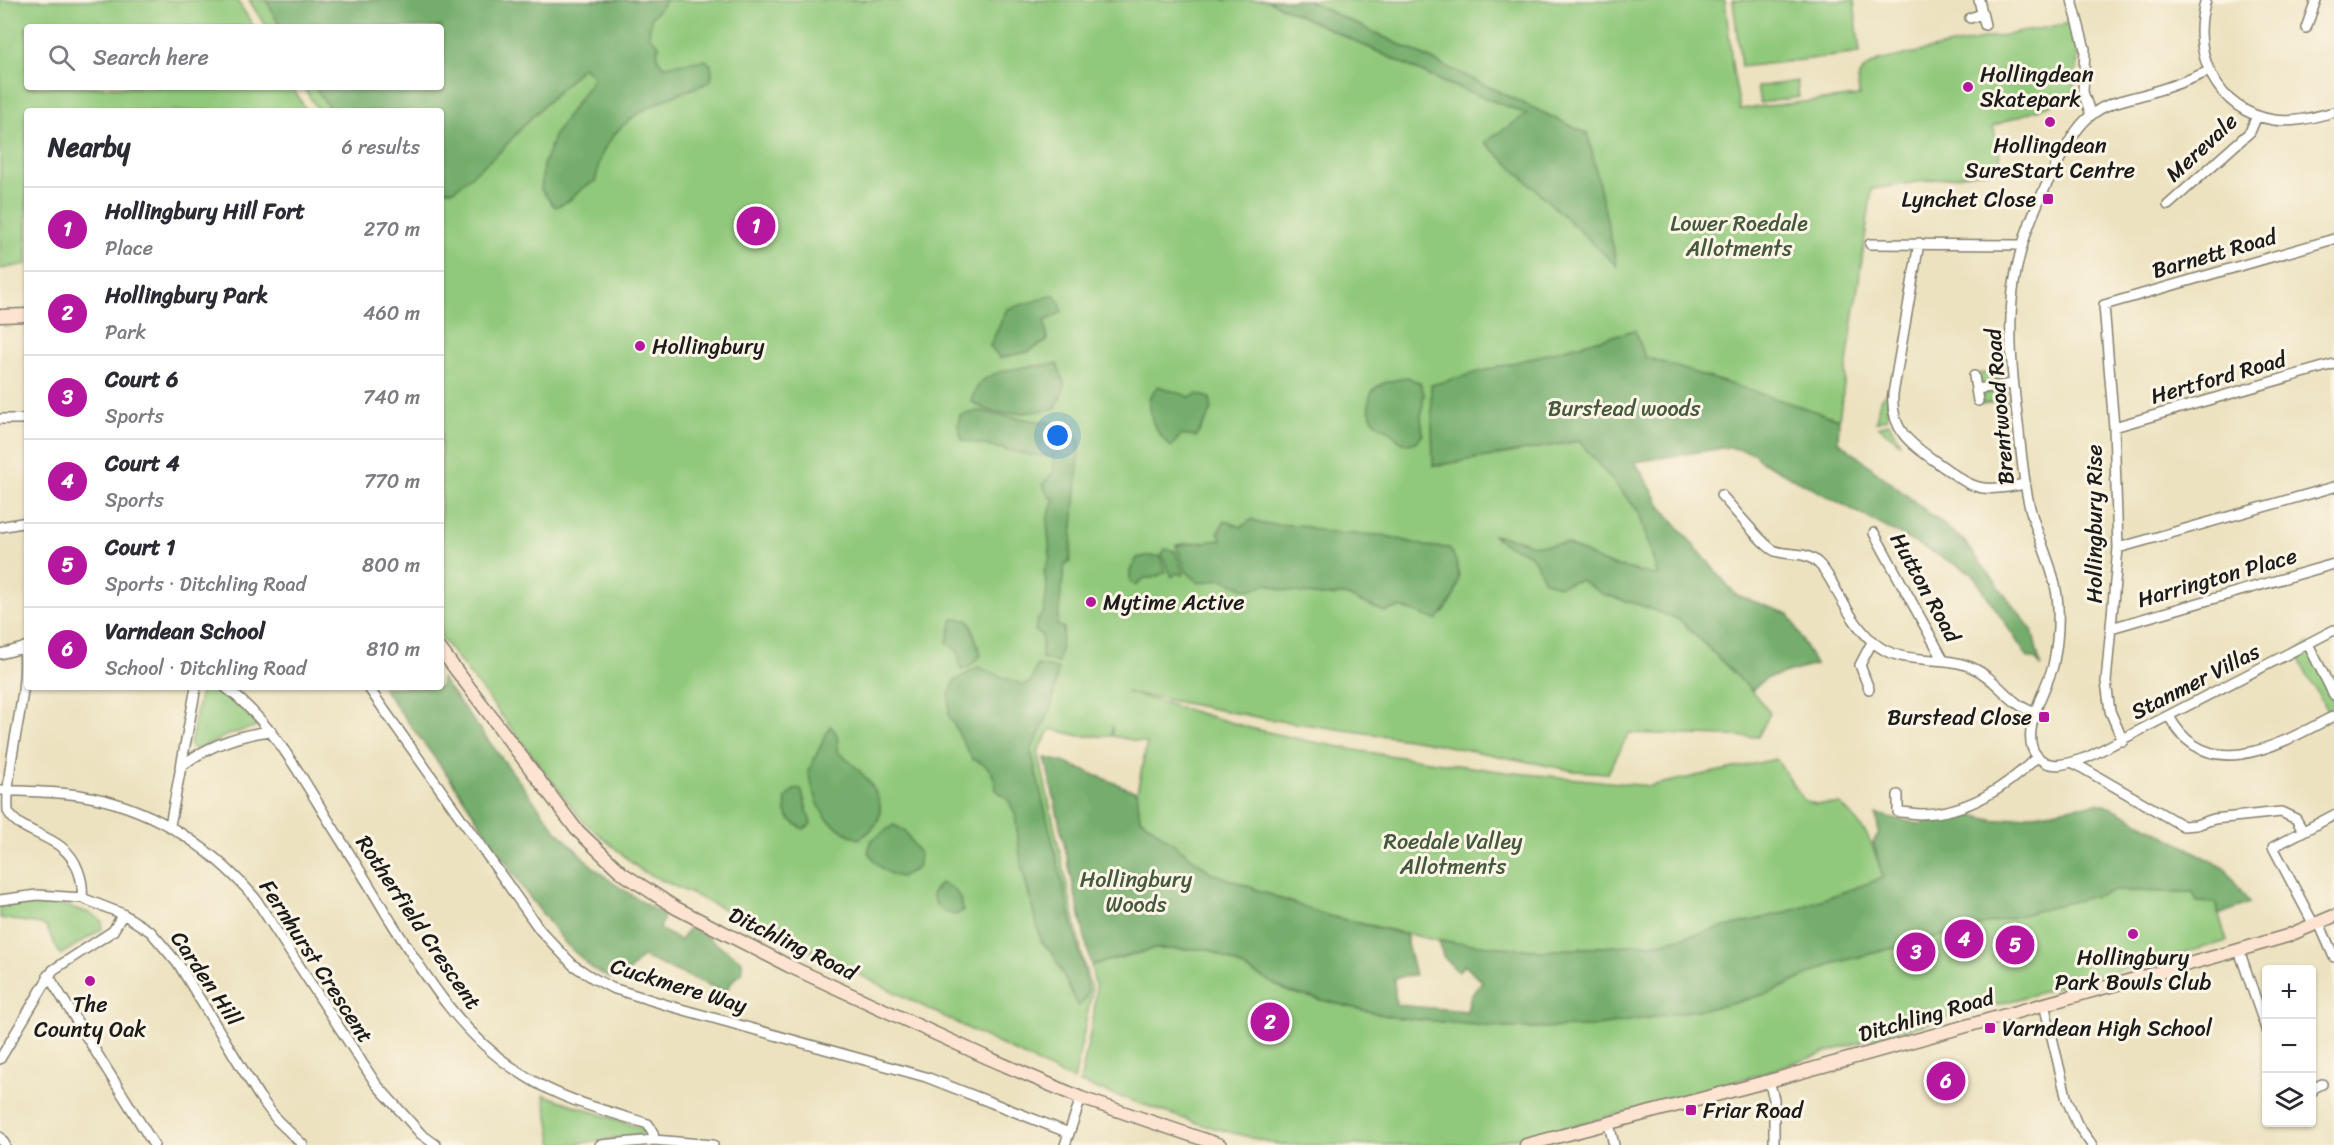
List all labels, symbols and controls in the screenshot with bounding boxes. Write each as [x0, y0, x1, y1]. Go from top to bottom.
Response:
search box [24, 24, 444, 90]
text: Search here [93, 38, 209, 77]
icon: search [45, 41, 78, 74]
place label: Hollingdean Skatepark [1980, 55, 2094, 119]
marker: Hollingdean Skatepark [1961, 80, 1975, 94]
street label: Merevale [2156, 103, 2247, 192]
marker: Hollingdean SureStart Centre [2043, 115, 2057, 129]
text: Nearby [48, 124, 130, 170]
place label: Hollingdean SureStart Centre [1965, 126, 2135, 190]
text: 6 results [341, 130, 420, 165]
place label: Lynchet Close [1902, 180, 2036, 219]
text: Hollingbury Hill Fort [105, 192, 305, 231]
marker: Lynchet Close [2041, 192, 2055, 206]
pin: 1 [736, 204, 776, 248]
park label: Lower Roedale Allotments [1670, 204, 1808, 268]
text: 1 [63, 212, 72, 247]
text: 270 m [364, 212, 420, 247]
street label: Barnett Road [2147, 217, 2282, 290]
text: Place [105, 231, 153, 266]
text: Hollingbury Park [105, 276, 268, 315]
text: 2 [62, 296, 73, 331]
text: 460 m [363, 296, 420, 331]
text: Park [105, 315, 146, 350]
street label: Brentwood Road [1973, 326, 2026, 487]
place label: Hollingbury [652, 327, 765, 366]
marker: Hollingbury [633, 339, 647, 353]
street label: Hertford Road [2146, 339, 2292, 415]
text: Court 6 [105, 360, 179, 399]
text: 3 [62, 380, 73, 415]
text: 740 m [363, 380, 420, 415]
park label: Burstead woods [1548, 389, 1701, 428]
text: Sports [105, 399, 164, 434]
your location [1043, 421, 1072, 450]
text: Court 4 [105, 444, 180, 483]
street label: Hollingbury Rise [2075, 445, 2114, 603]
text: 4 [61, 464, 74, 499]
text: 770 m [364, 464, 420, 499]
text: Sports [105, 483, 164, 518]
street label: Hutton Road [1879, 525, 1973, 651]
text: Court 1 [105, 528, 176, 567]
street label: Harrington Place [2132, 536, 2302, 619]
text: 5 [61, 548, 74, 583]
text: 800 m [362, 548, 420, 583]
text: Sports · Ditchling Road [105, 567, 306, 602]
place label: Mytime Active [1103, 583, 1245, 622]
marker: Mytime Active [1084, 595, 1098, 609]
text: Varndean School [105, 612, 265, 651]
text: 6 [62, 632, 73, 667]
text: 810 m [366, 632, 420, 667]
street label: Stanmer Villas [2124, 632, 2268, 731]
text: School · Ditchling Road [105, 651, 306, 686]
place label: Burstead Close [1887, 698, 2032, 737]
marker: Burstead Close [2037, 710, 2051, 724]
park label: Roedale Valley Allotments [1384, 822, 1523, 886]
street label: Rotherfield Crescent [345, 827, 492, 1018]
park label: Hollingbury Woods [1080, 860, 1193, 924]
street label: Fernhurst Crescent [249, 871, 385, 1052]
street label: Ditchling Road [722, 895, 865, 992]
pin: 4 [1944, 916, 1984, 962]
street label: Carden Hill [160, 922, 254, 1035]
pin: 5 [1996, 922, 2034, 968]
marker: Hollingbury Park Bowls Club [2126, 927, 2140, 941]
pin: 3 [1896, 930, 1936, 974]
place label: Hollingbury Park Bowls Club [2055, 938, 2211, 1002]
street label: Cuckmere Way [606, 946, 753, 1025]
map controls [2262, 965, 2316, 1127]
button: + [2262, 965, 2316, 1019]
marker: The County Oak [83, 974, 97, 988]
street label: Ditchling Road [1854, 977, 2000, 1053]
place label: The County Oak [34, 985, 146, 1049]
pin: 2 [1250, 1000, 1290, 1044]
place label: Varndean High School [2002, 1009, 2213, 1048]
button: − [2262, 1019, 2316, 1073]
marker: Varndean High School [1983, 1021, 1997, 1035]
pin: 6 [1926, 1058, 1966, 1104]
button: layers [2262, 1073, 2316, 1127]
place label: Friar Road [1703, 1091, 1804, 1130]
marker: Friar Road [1684, 1103, 1698, 1117]

